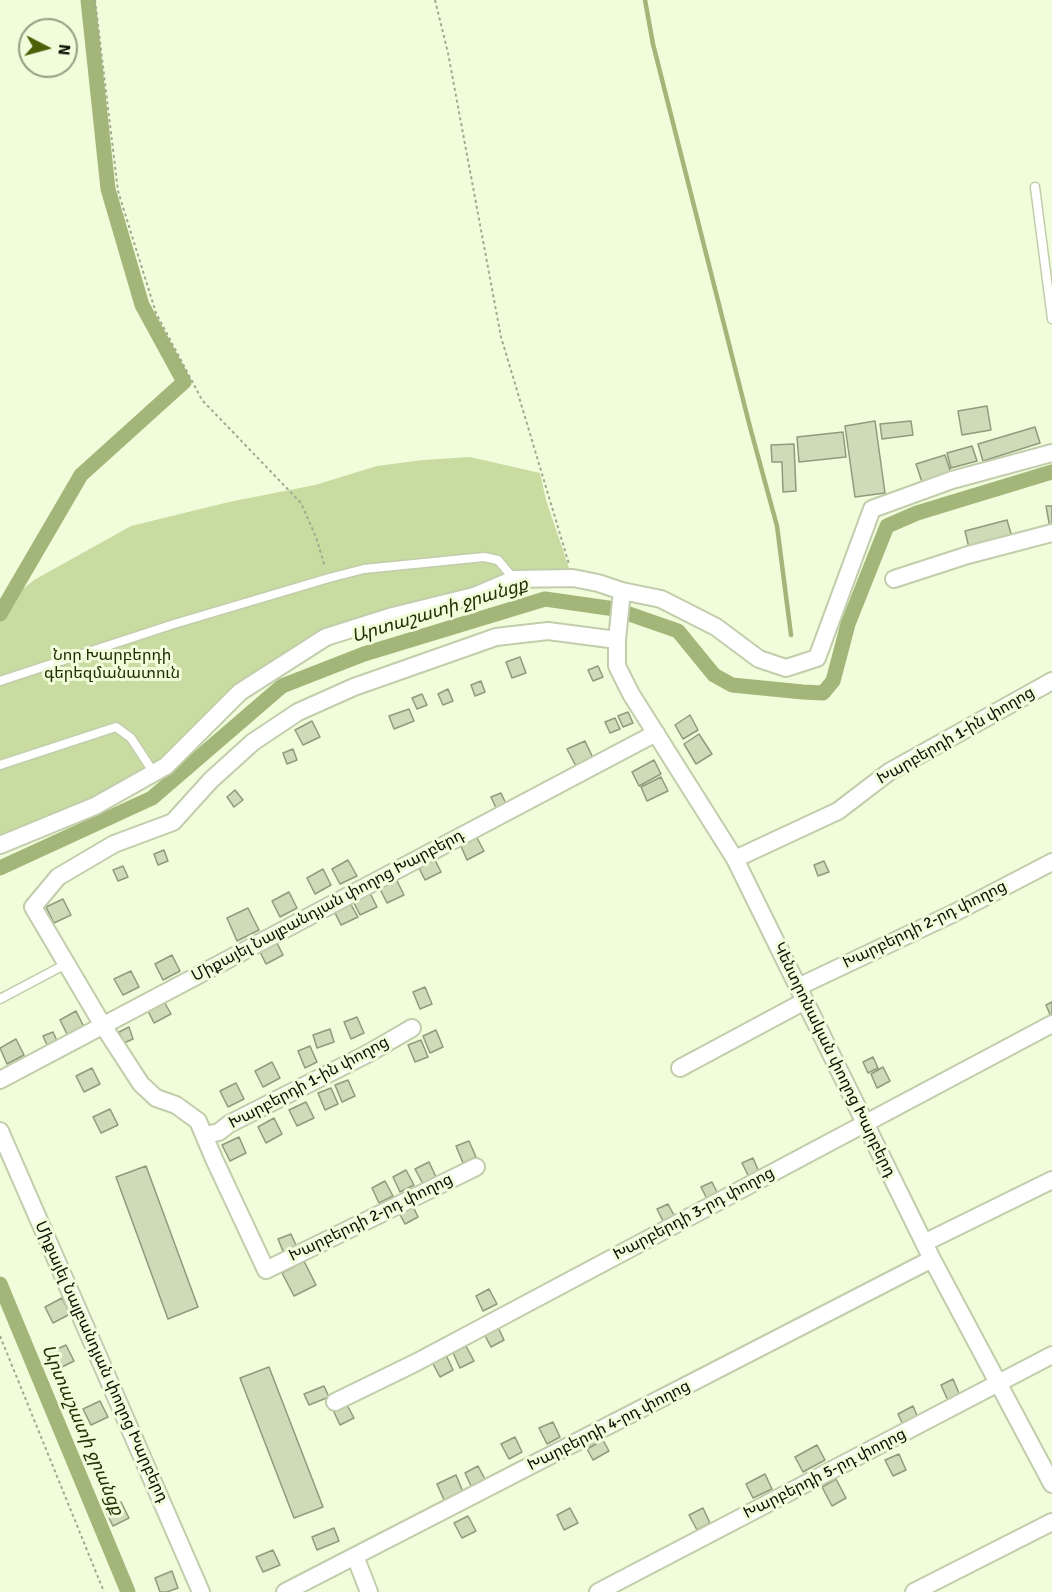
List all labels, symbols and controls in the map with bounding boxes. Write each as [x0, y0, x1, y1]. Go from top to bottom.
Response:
north arrow [18, 18, 78, 78]
text: N [53, 43, 74, 56]
water label: Արտաշատի ջրանցք [349, 574, 531, 648]
park label: Նոր Խարբերդի գերեզմանատուն [44, 646, 180, 684]
street label: Խարբերդի 1-ին փողոց [874, 683, 1038, 789]
street label: Միքայել Նալբանդյան փողոց Խարբերդ [189, 826, 467, 986]
street label: Խարբերդի 2-րդ փողոց [840, 877, 1010, 973]
street label: Կենտրոնական փողոց Խարբերդ [769, 940, 899, 1180]
street label: Խարբերդի 1-ին փողոց [226, 1033, 392, 1133]
street label: Խարբերդի 3-րդ փողոց [610, 1163, 778, 1265]
street label: Խարբերդի 2-րդ փողոց [286, 1170, 456, 1266]
street label: Միքայել Նալբանդյան փողոց Խարբերդ [30, 1219, 172, 1505]
water label: Արտաշատի ջրանցք [36, 1341, 128, 1519]
street label: Խարբերդի 4-րդ փողոց [525, 1377, 693, 1475]
street label: Խարբերդի 5-րդ փողոց [741, 1425, 909, 1523]

